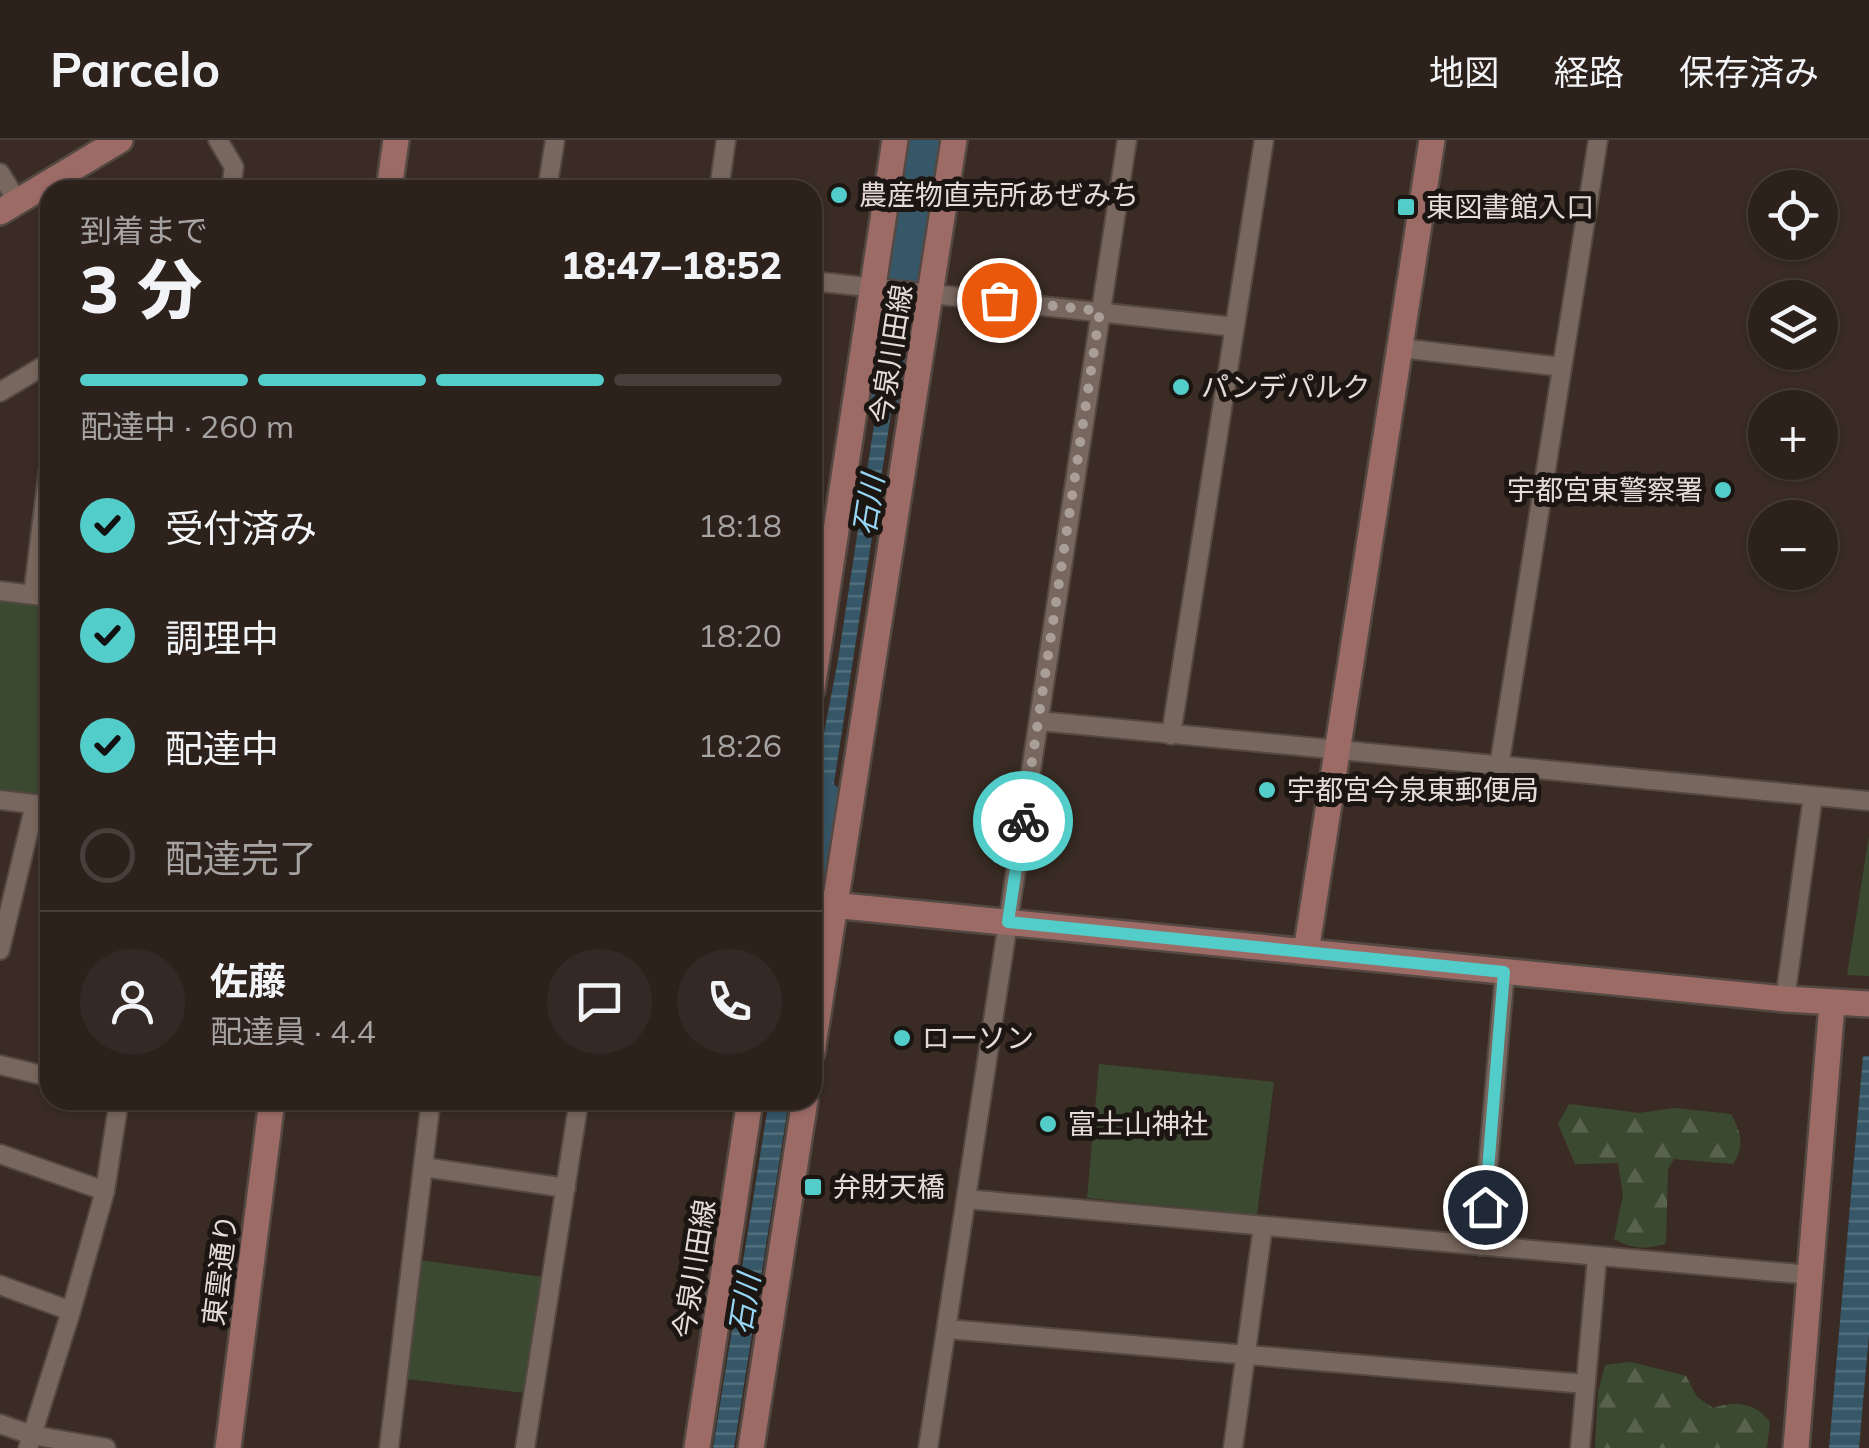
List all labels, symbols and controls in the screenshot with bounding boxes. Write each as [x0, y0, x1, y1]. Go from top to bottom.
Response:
text: Parcelo [50, 39, 220, 99]
text: 地図 [1429, 50, 1499, 94]
text: 経路 [1554, 50, 1624, 94]
text: 保存済み [1679, 50, 1819, 94]
map controls [1748, 170, 1838, 590]
button: locate [1748, 170, 1838, 260]
place label: 農産物直売所あぜみち [859, 177, 1139, 212]
marker: 農産物直売所あぜみち [828, 184, 850, 206]
place label: 東図書館入口 [1426, 189, 1594, 224]
marker: 東図書館入口 [1395, 196, 1417, 218]
text: 到着まで [80, 210, 208, 250]
text: 18:47–18:52 [561, 241, 782, 289]
text: 3 分 [80, 248, 202, 329]
pin [957, 258, 1042, 343]
icon: bag [972, 273, 1027, 328]
button: layers [1748, 280, 1838, 370]
street label: 今泉川田線 [862, 282, 919, 426]
place label: パンデパルク [1201, 369, 1370, 404]
marker: パンデパルク [1170, 376, 1192, 398]
button: + [1748, 390, 1838, 480]
text: 配達中 · 260 m [80, 406, 294, 446]
water label: 石川 [845, 469, 892, 537]
place label: 宇都宮東警察署 [1507, 472, 1703, 507]
marker: 宇都宮東警察署 [1712, 479, 1734, 501]
icon: check [80, 498, 135, 553]
button: − [1748, 500, 1838, 590]
text: 受付済み [165, 504, 317, 552]
text: 18:18 [698, 505, 782, 545]
icon: check [80, 608, 135, 663]
text: 調理中 [165, 614, 279, 662]
text: 18:20 [698, 615, 782, 655]
icon: check [80, 718, 135, 773]
text: 配達中 [165, 724, 279, 772]
text: 18:26 [698, 725, 782, 765]
courier [973, 771, 1073, 871]
place label: 宇都宮今泉東郵便局 [1287, 772, 1539, 807]
marker: 宇都宮今泉東郵便局 [1256, 779, 1278, 801]
icon: bike [996, 794, 1051, 849]
text: 配達完了 [165, 834, 317, 882]
button: person [80, 949, 185, 1054]
button: chat [547, 949, 652, 1054]
button: phone [677, 949, 782, 1054]
text: 佐藤 [210, 957, 286, 1005]
text: 配達員 · 4.4 [210, 1011, 376, 1051]
place label: ローソン [922, 1020, 1034, 1055]
marker: ローソン [891, 1027, 913, 1049]
place label: 富士山神社 [1068, 1106, 1208, 1141]
marker: 富士山神社 [1037, 1113, 1059, 1135]
pin [1443, 1165, 1528, 1250]
place label: 弁財天橋 [833, 1169, 945, 1204]
marker: 弁財天橋 [802, 1176, 824, 1198]
icon: home [1458, 1180, 1513, 1235]
street label: 今泉川田線 [665, 1197, 722, 1341]
street label: 東雲通り [195, 1212, 244, 1328]
water label: 石川 [721, 1268, 768, 1336]

